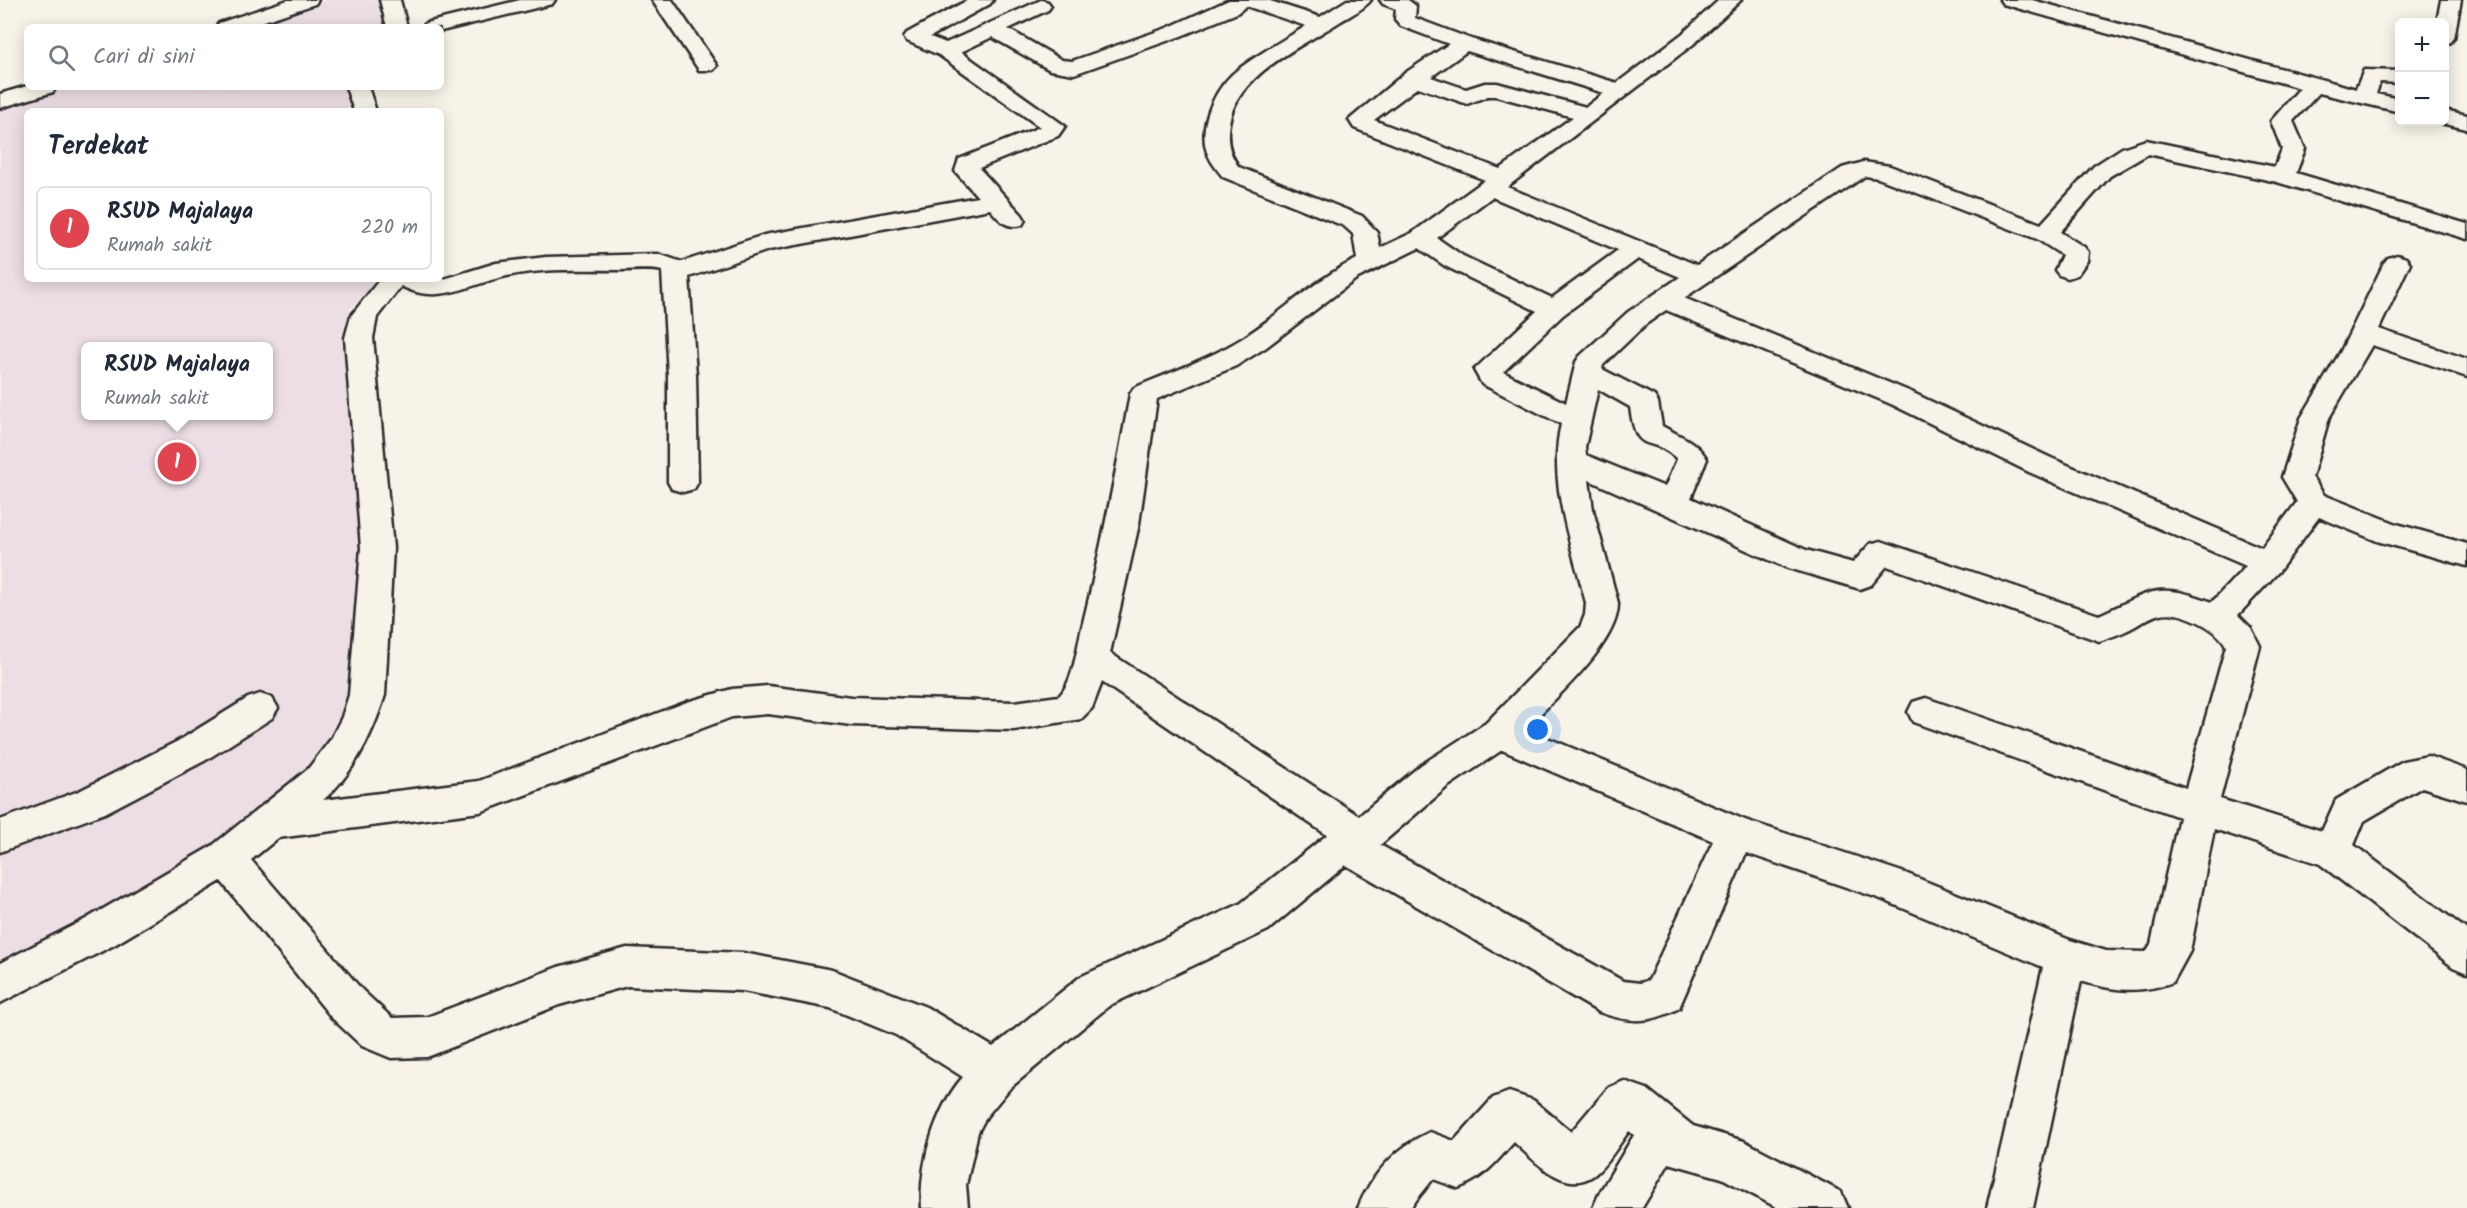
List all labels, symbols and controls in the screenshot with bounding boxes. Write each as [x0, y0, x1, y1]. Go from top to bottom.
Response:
map controls [2395, 18, 2449, 126]
button: + [2395, 18, 2449, 72]
search box [24, 24, 444, 90]
text: Cari di sini [93, 40, 194, 75]
icon: search [45, 41, 78, 74]
button: − [2395, 72, 2449, 126]
text: Terdekat [48, 126, 149, 168]
text: RSUD Majalaya [107, 195, 253, 230]
text: 1 [66, 212, 73, 244]
text: 220 m [361, 212, 418, 244]
text: Rumah sakit [107, 230, 212, 262]
popup [81, 342, 273, 420]
text: RSUD Majalaya [104, 348, 250, 383]
text: Rumah sakit [104, 383, 209, 415]
pin: 1 [158, 440, 196, 484]
your location [1523, 715, 1552, 744]

